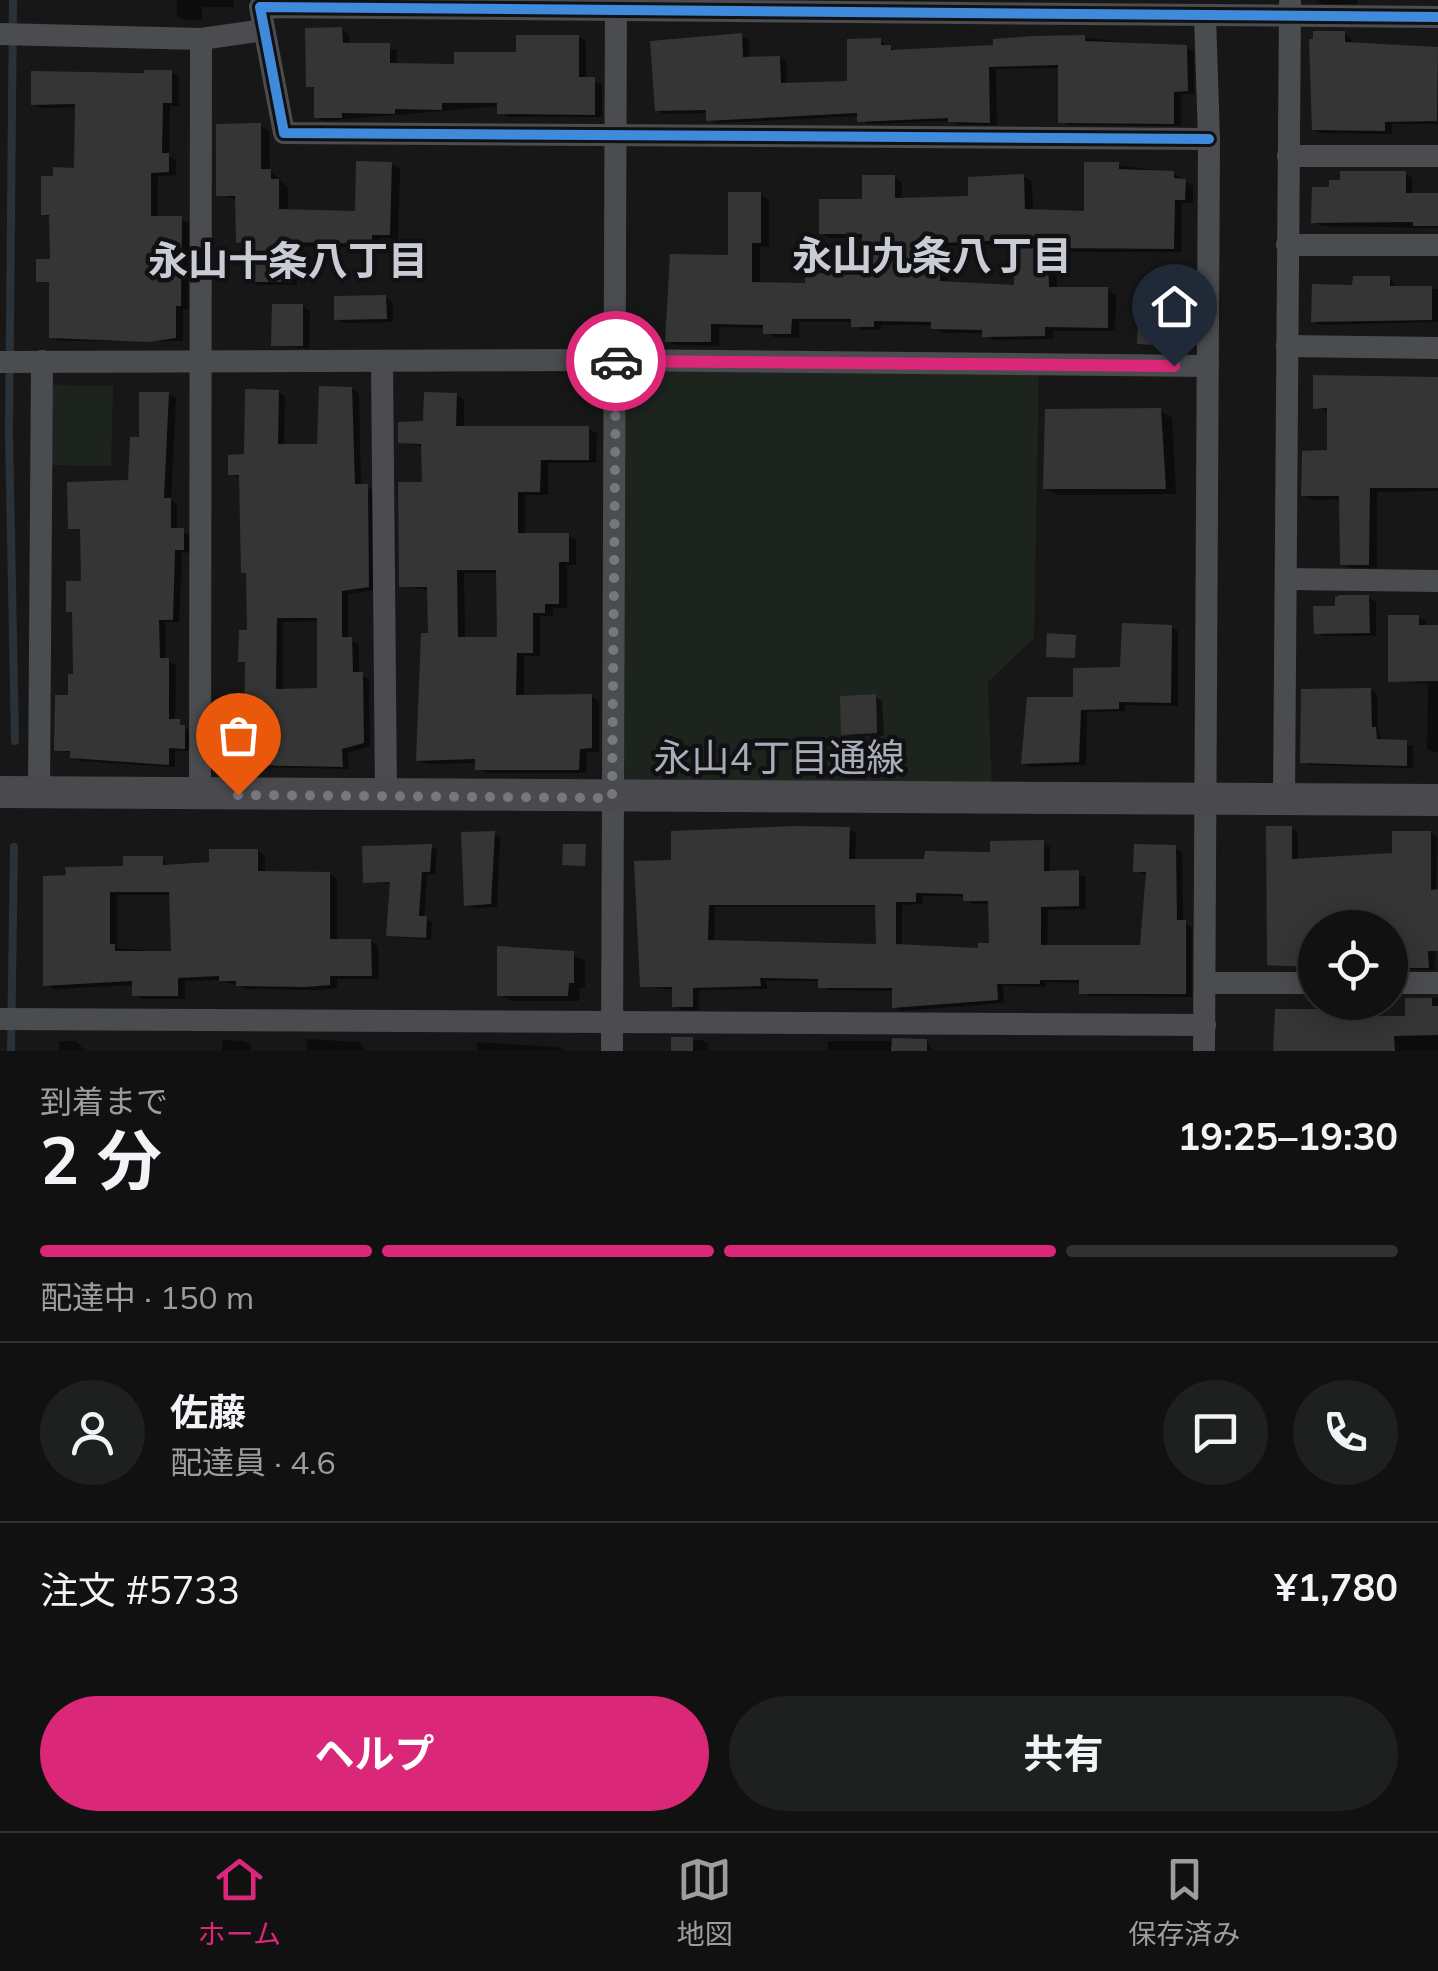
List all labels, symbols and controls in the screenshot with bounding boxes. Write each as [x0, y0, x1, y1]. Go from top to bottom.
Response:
district label: 永山九条八丁目 [792, 230, 1072, 280]
district label: 永山十条八丁目 [148, 235, 428, 285]
pin [1132, 264, 1217, 367]
icon: home [1147, 279, 1202, 334]
courier [566, 311, 666, 411]
icon: car [589, 334, 644, 389]
pin [196, 693, 281, 796]
icon: bag [211, 708, 266, 763]
street label: 永山4丁目通線 [654, 733, 904, 781]
map controls [1298, 910, 1408, 1020]
button: locate [1298, 910, 1408, 1020]
text: 到着まで [40, 1081, 168, 1121]
text: 19:25–19:30 [1178, 1112, 1398, 1160]
text: 2 分 [40, 1119, 162, 1200]
text: 配達中 · 150 m [40, 1277, 254, 1317]
button: person [40, 1380, 145, 1485]
button: chat [1163, 1380, 1268, 1485]
button: phone [1293, 1380, 1398, 1485]
text: 佐藤 [170, 1388, 246, 1436]
text: 配達員 · 4.6 [170, 1442, 336, 1482]
text: ¥1,780 [1275, 1563, 1398, 1611]
text: 注文 #5733 [40, 1566, 240, 1614]
button: ヘルプ [40, 1696, 709, 1811]
button: 共有 [729, 1696, 1398, 1811]
tab: ホーム [198, 1852, 281, 1952]
tab: 地図 [677, 1852, 733, 1952]
tab: 保存済み [1128, 1852, 1240, 1952]

